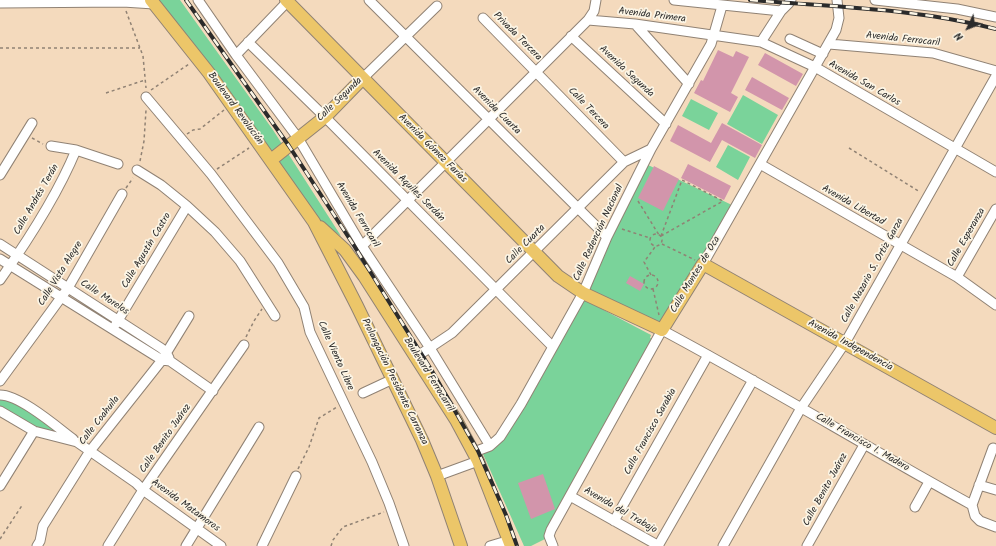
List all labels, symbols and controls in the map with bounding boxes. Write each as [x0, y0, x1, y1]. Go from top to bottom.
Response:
street label: Avenida Primera [618, 6, 686, 26]
north arrow [948, 8, 988, 48]
street label: Privada Tercera [490, 10, 544, 64]
text: N [950, 28, 968, 45]
street label: Avenida Ferrocaril [865, 30, 941, 50]
street label: Avenida Segunda [596, 44, 656, 100]
street label: Avenida San Carlos [826, 59, 902, 109]
street label: Boulevard Revolución [205, 70, 265, 148]
street label: Calle Segunda [315, 75, 365, 125]
street label: Avenida Cuarta [469, 84, 523, 138]
street label: Calle Tercera [565, 85, 611, 133]
street label: Avenida Gómez Farías [395, 112, 469, 186]
street label: Avenida Aquiles Serdán [369, 147, 447, 225]
street label: Calle Andrés Terán [12, 163, 62, 237]
street label: Avenida Ferrocaril [333, 180, 381, 250]
street label: Calle Redención Nacional [571, 183, 627, 283]
street label: Avenida Libertad [819, 183, 887, 229]
street label: Calle Esperanza [945, 206, 989, 270]
street label: Calle Agustín Castro [120, 211, 174, 291]
street label: Calle Nazario S. Ortiz Garza [839, 217, 907, 325]
street label: Calle Cuarta [504, 223, 548, 267]
street label: Calle Montes de Oca [668, 235, 724, 315]
street label: Calle Vista Alegre [36, 239, 86, 309]
street label: Calle Morelos [77, 278, 131, 318]
street label: Prolongación Presidente Carranza [358, 317, 430, 447]
street label: Avenida Independencia [806, 318, 894, 374]
street label: Calle Viento Libre [314, 319, 356, 393]
street label: Boulevard Ferrocarril [400, 336, 456, 414]
street label: Calle Francisco Sarabia [622, 387, 680, 477]
street label: Calle Coahuila [77, 394, 123, 448]
street label: Calle Benito Juárez [138, 402, 194, 476]
street label: Calle Francisco I. Madero [813, 411, 911, 475]
street label: Calle Benito Juárez [801, 451, 851, 529]
street label: Avenida Matamoros [148, 477, 222, 535]
street label: Avenida del Trabajo [581, 485, 659, 537]

